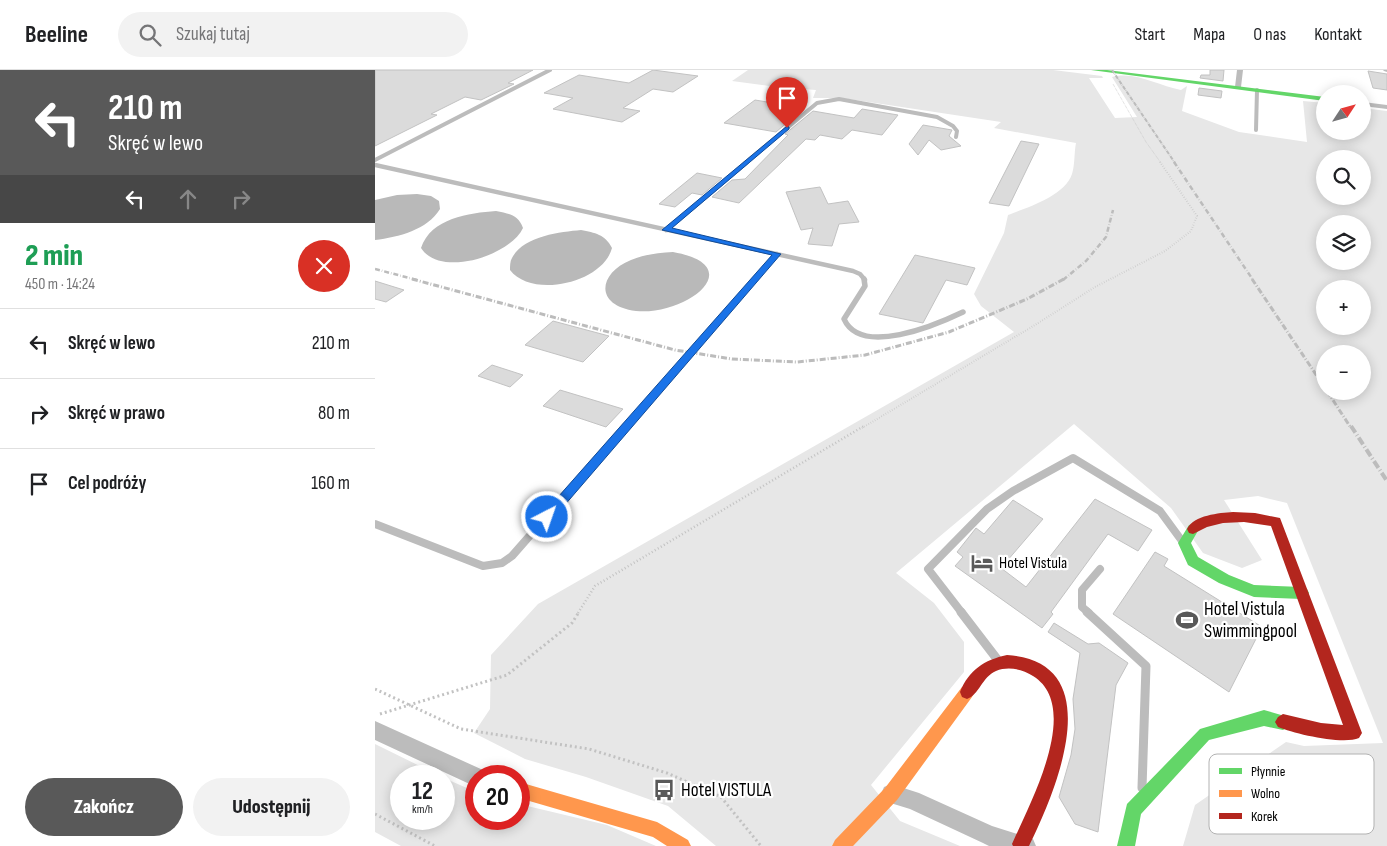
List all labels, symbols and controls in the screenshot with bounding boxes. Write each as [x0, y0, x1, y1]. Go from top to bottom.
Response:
search box [118, 12, 468, 57]
text: Beeline [25, 20, 88, 49]
icon: search [136, 21, 164, 49]
text: Szukaj tutaj [176, 23, 250, 46]
text: Start [1134, 24, 1165, 45]
text: Mapa [1193, 24, 1225, 45]
text: O nas [1253, 24, 1286, 45]
text: Kontakt [1314, 24, 1362, 45]
pin [766, 77, 808, 128]
icon: arrive [773, 84, 801, 112]
north arrow [1316, 85, 1371, 140]
map controls [1316, 85, 1371, 400]
text: 210 m [108, 87, 182, 130]
icon: left [25, 90, 90, 155]
text: Skręć w lewo [108, 130, 203, 157]
button: search [1316, 150, 1371, 205]
icon: left [121, 185, 149, 213]
icon: ahead [174, 185, 202, 213]
icon: right [227, 185, 255, 213]
button: layers [1316, 215, 1371, 270]
text: 2 min [25, 238, 83, 274]
button: close [298, 240, 350, 292]
text: 450 m · 14:24 [25, 275, 95, 294]
button: + [1316, 280, 1371, 335]
icon: left [25, 330, 53, 358]
text: Skręć w lewo [68, 332, 155, 355]
text: 210 m [312, 332, 350, 355]
button: − [1316, 345, 1371, 400]
icon: right [25, 400, 53, 428]
text: Skręć w prawo [68, 402, 165, 425]
text: 80 m [318, 402, 350, 425]
icon: arrive [25, 470, 53, 498]
text: Cel podróży [68, 472, 146, 495]
text: 160 m [311, 472, 350, 495]
position arrow [520, 490, 572, 542]
hotel icon: Hotel Vistula [969, 550, 995, 576]
place label: Hotel Vistula [999, 554, 1067, 573]
place label: Hotel Vistula Swimmingpool [1204, 598, 1297, 643]
sports icon: Hotel Vistula Swimmingpool [1174, 607, 1200, 633]
legend [1209, 754, 1374, 834]
text: Płynnie [1251, 763, 1285, 780]
speed limit sign: 20 [465, 765, 530, 830]
text: 12 [412, 776, 433, 807]
bus stop icon: Hotel VISTULA [651, 777, 677, 803]
button: Zakończ [25, 778, 183, 836]
button: Udostępnij [193, 778, 350, 836]
place label: Hotel VISTULA [681, 779, 772, 802]
text: Wolno [1251, 785, 1280, 802]
text: km/h [412, 802, 433, 817]
text: Korek [1251, 808, 1278, 825]

